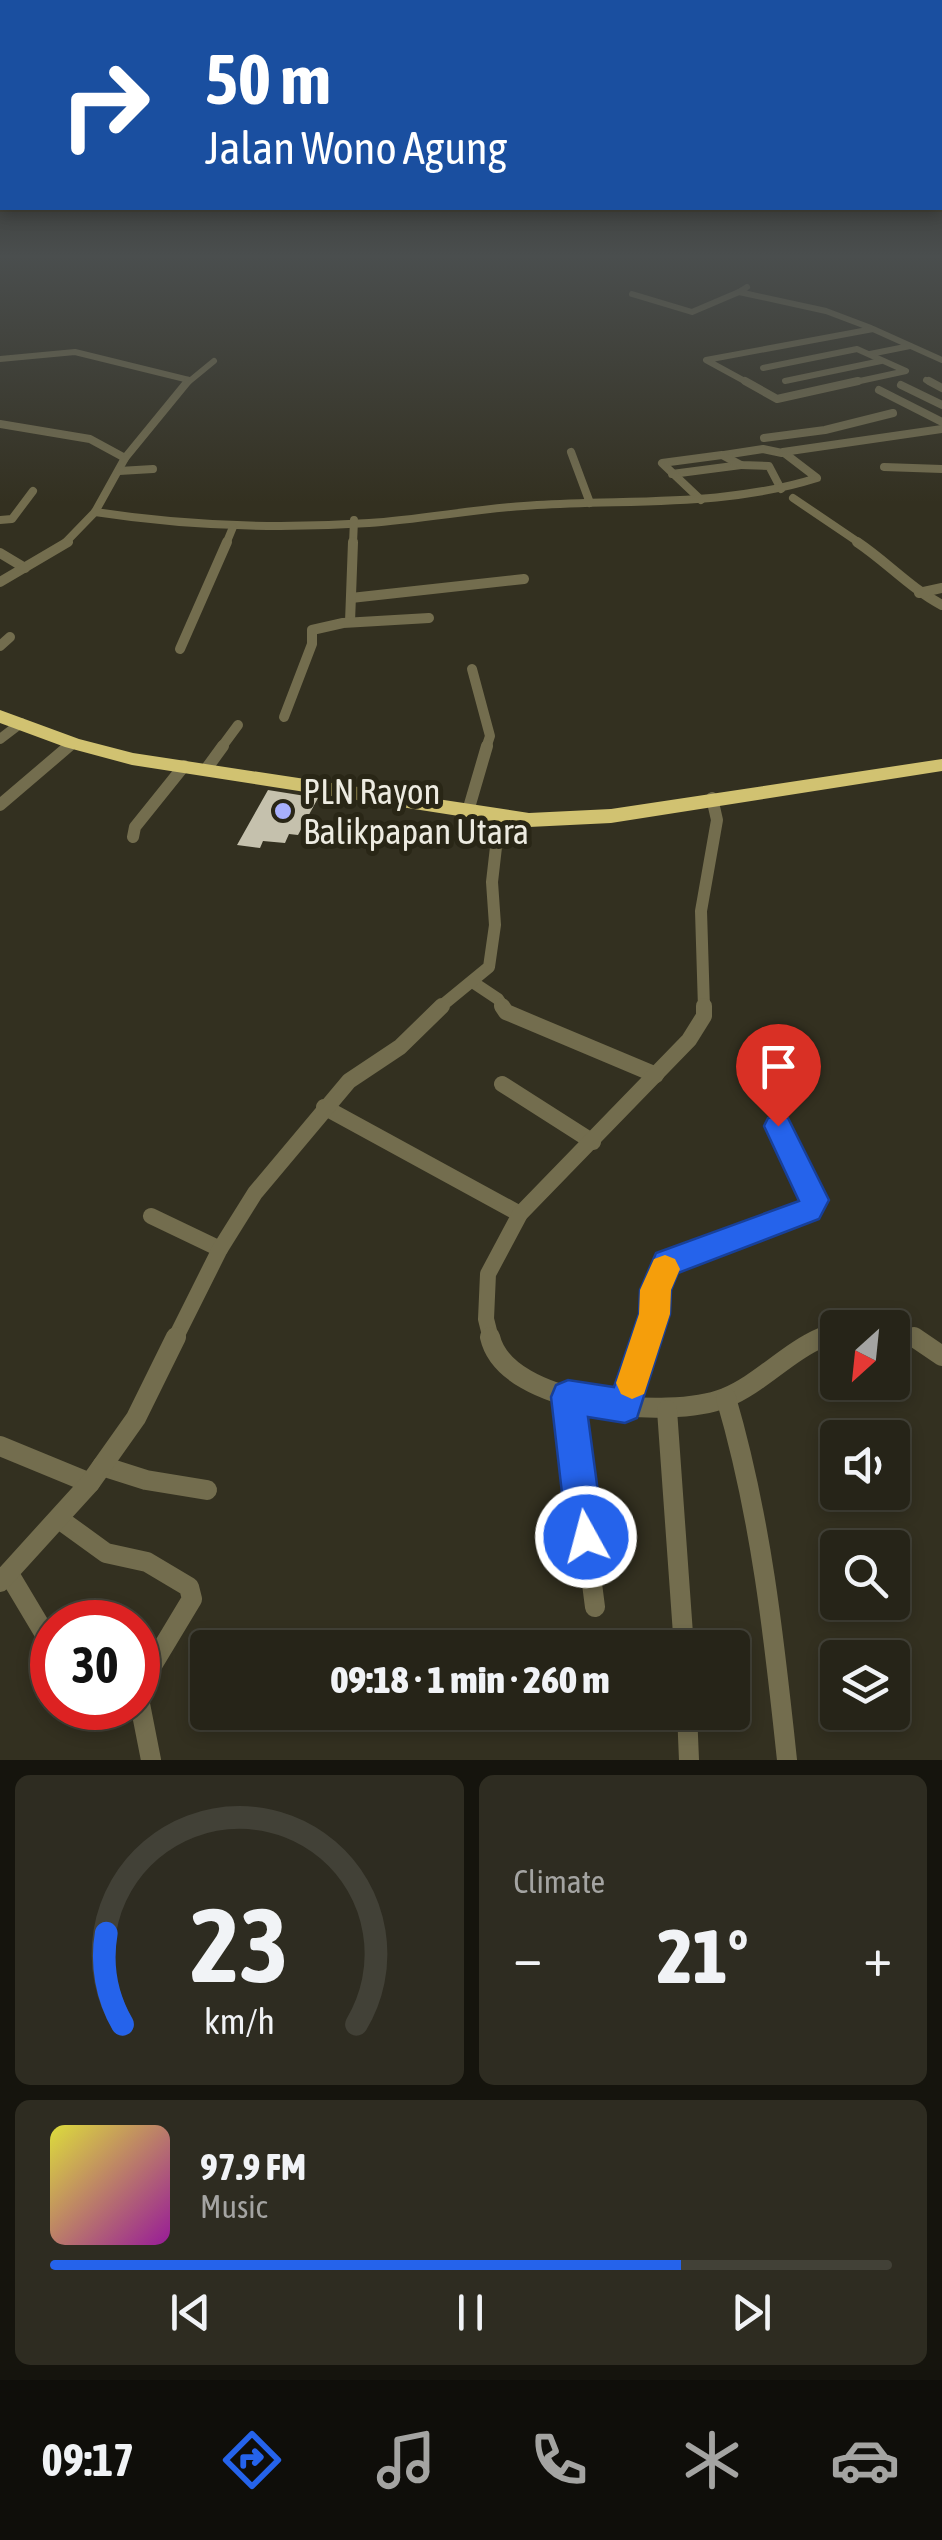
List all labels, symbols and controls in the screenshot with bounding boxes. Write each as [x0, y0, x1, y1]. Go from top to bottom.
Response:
text: 50 m [205, 39, 331, 119]
icon: right [40, 40, 170, 170]
text: Jalan Wono Agung [205, 122, 507, 174]
place label: PLN Rayon Balikpapan Utara [303, 771, 529, 851]
marker: PLN Rayon Balikpapan Utara [272, 800, 294, 822]
pin [736, 1024, 821, 1127]
icon: arrive [751, 1039, 806, 1094]
north arrow [820, 1310, 910, 1400]
map controls [820, 1310, 910, 1730]
button: sound [820, 1420, 910, 1510]
position arrow [534, 1485, 638, 1589]
button: search [820, 1530, 910, 1620]
speed limit sign: 30 [30, 1600, 160, 1730]
button: layers [820, 1640, 910, 1730]
text: 09:18 · 1 min · 260 m [330, 1658, 610, 1701]
text: Climate [514, 1863, 605, 1900]
text: 23 [190, 1885, 288, 2004]
text: 21° [657, 1913, 748, 1999]
text: − [514, 1925, 542, 1988]
text: + [863, 1925, 892, 1988]
text: km/h [204, 2001, 275, 2042]
text: 97.9 FM [200, 2145, 306, 2188]
text: Music [200, 2188, 267, 2225]
icon: previous [163, 2285, 218, 2340]
icon: pause [443, 2285, 498, 2340]
icon: next [724, 2285, 779, 2340]
icon: directions [217, 2425, 287, 2495]
icon: music [371, 2425, 441, 2495]
icon: phone [524, 2425, 594, 2495]
icon: climate [677, 2425, 747, 2495]
icon: car [830, 2425, 900, 2495]
text: 09:17 [42, 2434, 134, 2486]

